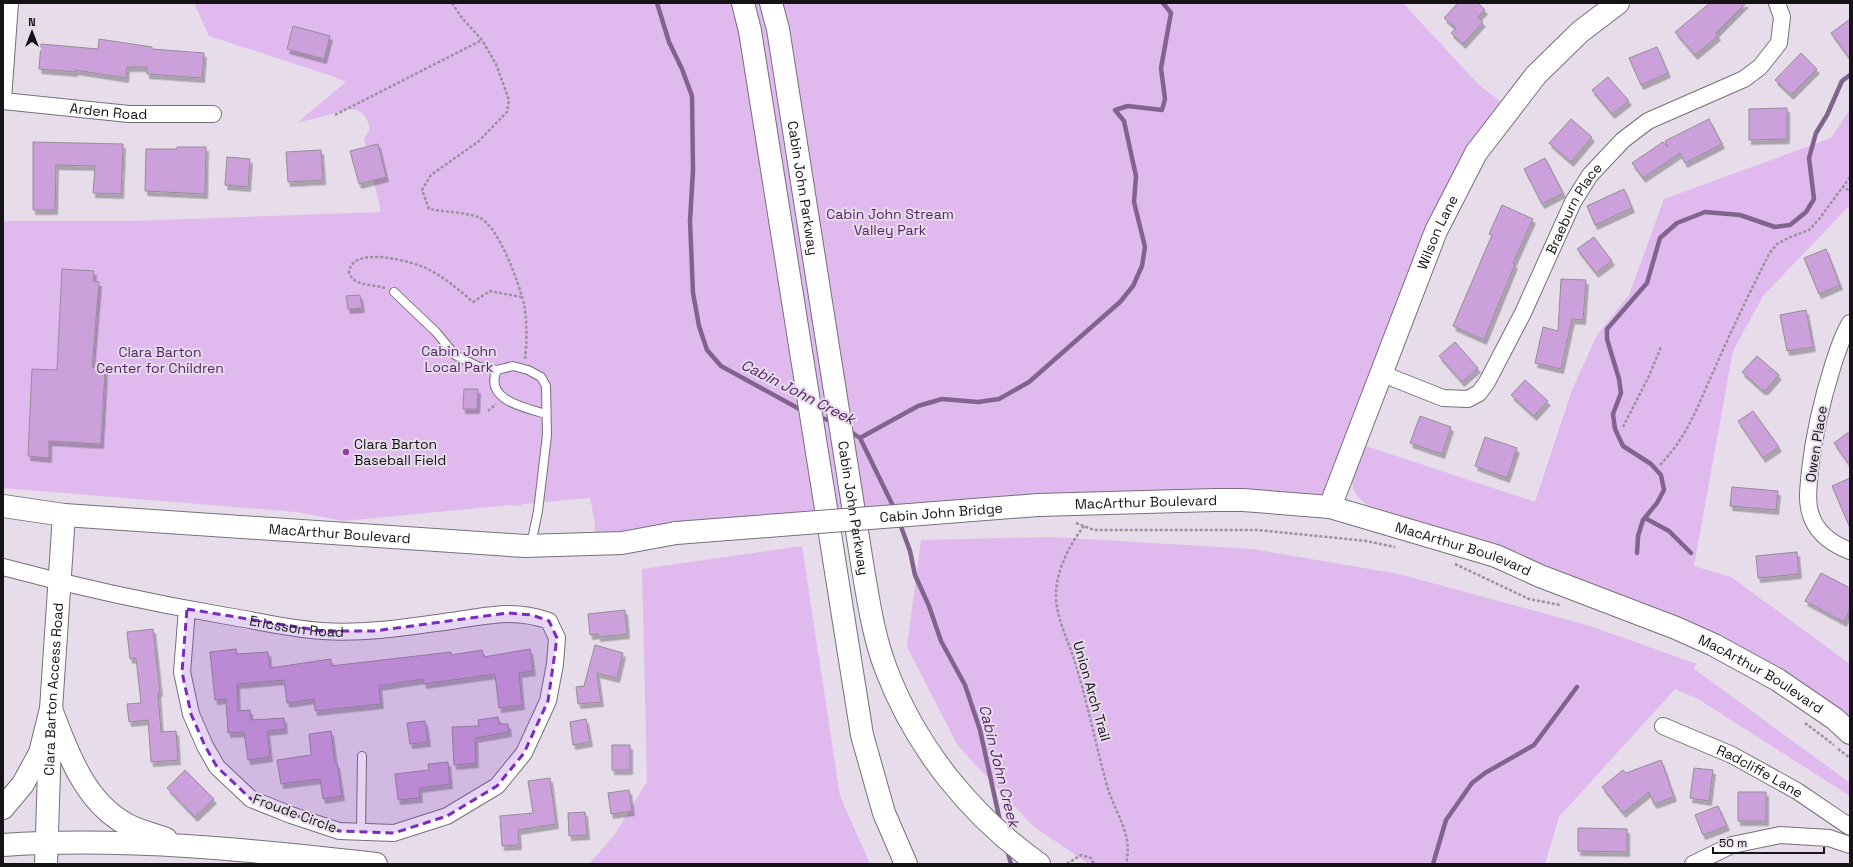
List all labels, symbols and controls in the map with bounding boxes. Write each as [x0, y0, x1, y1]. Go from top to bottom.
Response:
north arrow [12, 12, 52, 52]
text: N [28, 15, 36, 29]
street label: Arden Road [69, 99, 147, 123]
street label: Cabin John Parkway [784, 120, 822, 257]
street label: Braeburn Place [1542, 159, 1606, 257]
street label: Wilson Lane [1413, 192, 1462, 272]
park label: Cabin John Stream Valley Park [826, 205, 954, 239]
park label: Cabin John Local Park [421, 342, 497, 376]
park label: Clara Barton Center for Children [96, 343, 224, 377]
water label: Cabin John Creek [738, 355, 860, 429]
street label: Owen Place [1801, 404, 1831, 484]
place label: Clara Barton Baseball Field [354, 435, 446, 469]
street label: Cabin John Parkway [834, 440, 873, 577]
marker: Clara Barton Baseball Field [341, 447, 351, 457]
street label: MacArthur Boulevard [1075, 491, 1217, 513]
street label: Cabin John Bridge [879, 499, 1003, 526]
street label: MacArthur Boulevard [1393, 518, 1534, 580]
street label: MacArthur Boulevard [268, 520, 411, 547]
street label: Clara Barton Access Road [40, 602, 67, 776]
street label: Ericsson Road [248, 611, 344, 641]
street label: MacArthur Boulevard [1696, 630, 1827, 717]
street label: Union Arch Trail [1069, 639, 1115, 743]
water label: Cabin John Creek [975, 703, 1024, 831]
street label: Radcliffe Lane [1714, 741, 1807, 802]
street label: Froude Circle [250, 789, 340, 837]
scale bar [1713, 829, 1824, 855]
text: 50 m [1719, 835, 1747, 851]

